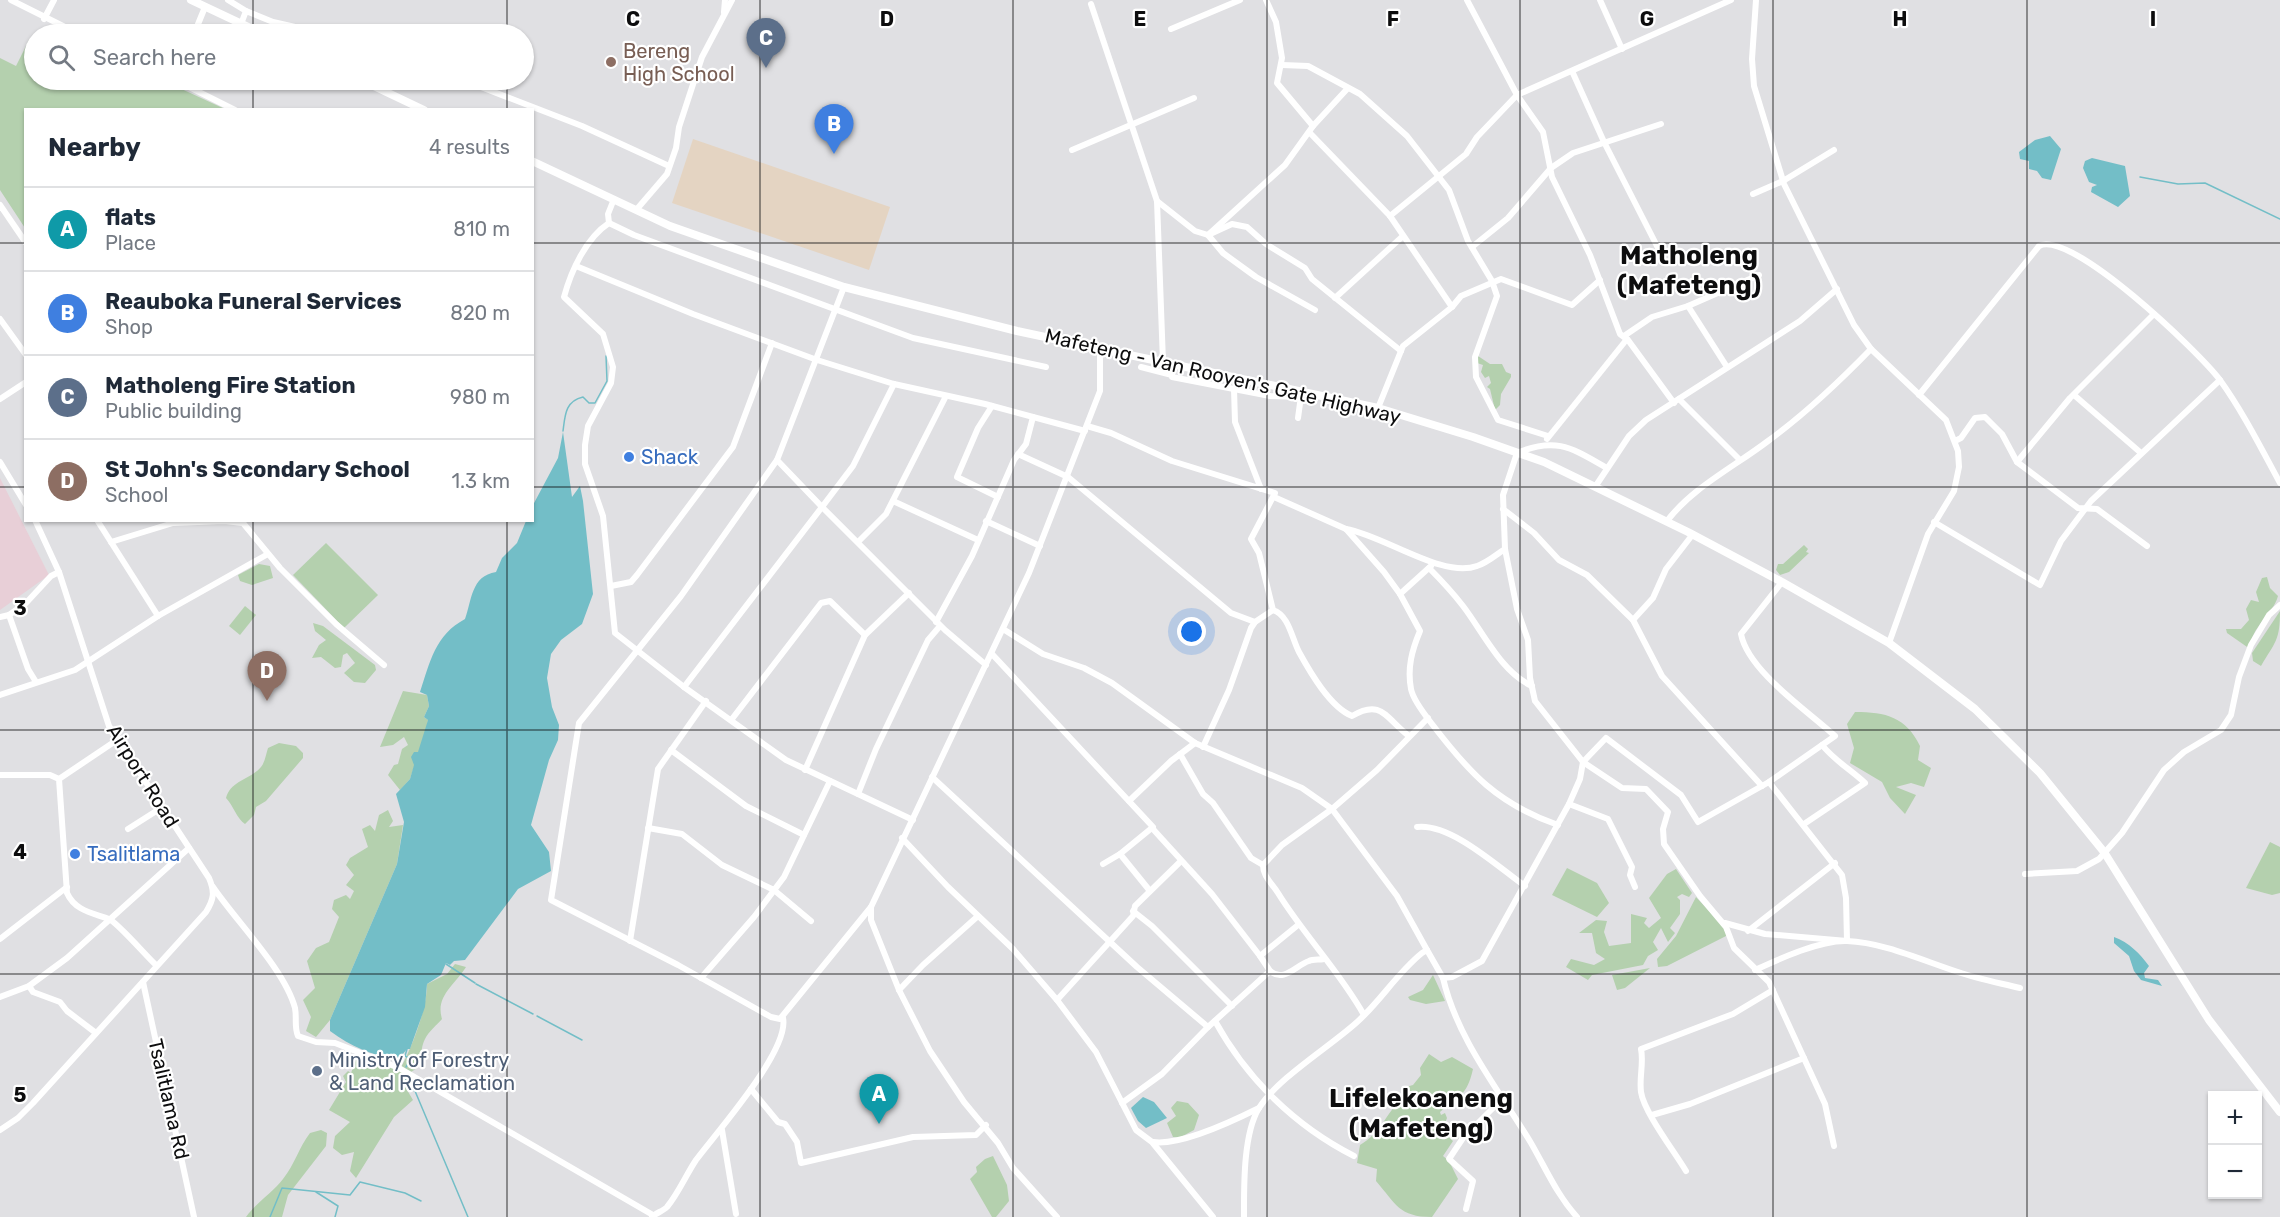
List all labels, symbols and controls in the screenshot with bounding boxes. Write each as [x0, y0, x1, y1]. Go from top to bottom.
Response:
text: C [626, 7, 640, 31]
text: D [880, 7, 894, 31]
text: E [1134, 7, 1146, 31]
text: F [1387, 7, 1399, 31]
text: G [1640, 7, 1654, 31]
text: H [1893, 7, 1907, 31]
text: I [2150, 7, 2156, 31]
pin: C [746, 19, 786, 68]
search box [24, 24, 534, 90]
place label: Bereng High School [623, 39, 735, 86]
icon: search [45, 41, 78, 74]
text: Search here [93, 44, 216, 71]
marker: Bereng High School [604, 55, 618, 69]
pin: B [814, 104, 854, 154]
text: Nearby [48, 132, 141, 163]
text: 4 results [429, 135, 510, 159]
text: flats [105, 204, 156, 231]
text: A [60, 217, 75, 241]
text: 810 m [453, 217, 510, 241]
text: Place [105, 231, 156, 255]
district label: Matholeng (Mafeteng) [1617, 240, 1761, 301]
text: Reauboka Funeral Services [105, 288, 402, 315]
text: B [60, 301, 75, 325]
text: 820 m [450, 301, 510, 325]
text: Shop [105, 315, 153, 339]
street label: Mafeteng - Van Rooyen's Gate Highway [1043, 323, 1403, 429]
text: Matholeng Fire Station [105, 372, 356, 399]
text: C [60, 385, 75, 409]
text: 980 m [450, 385, 510, 409]
text: Public building [105, 399, 242, 423]
place label: Shack [641, 445, 699, 469]
marker: Shack [622, 450, 636, 464]
text: St John's Secondary School [105, 456, 410, 483]
text: D [60, 469, 75, 493]
text: 1.3 km [451, 469, 510, 493]
text: School [105, 483, 168, 507]
text: 3 [13, 596, 27, 620]
your location [1177, 617, 1206, 646]
pin: D [248, 652, 286, 701]
street label: Airport Road [102, 720, 184, 832]
text: 4 [13, 840, 27, 864]
place label: Tsalitlama [87, 842, 180, 866]
marker: Tsalitlama [68, 847, 82, 861]
street label: Tsalitlama Rd [143, 1036, 195, 1162]
place label: Ministry of Forestry & Land Reclamation [329, 1048, 515, 1095]
marker: Ministry of Forestry & Land Reclamation [310, 1064, 324, 1078]
pin: A [860, 1074, 898, 1124]
text: 5 [14, 1083, 27, 1107]
district label: Lifelekoaneng (Mafeteng) [1329, 1083, 1513, 1144]
map controls [2208, 1091, 2262, 1199]
button: + [2208, 1091, 2262, 1145]
button: − [2208, 1145, 2262, 1199]

